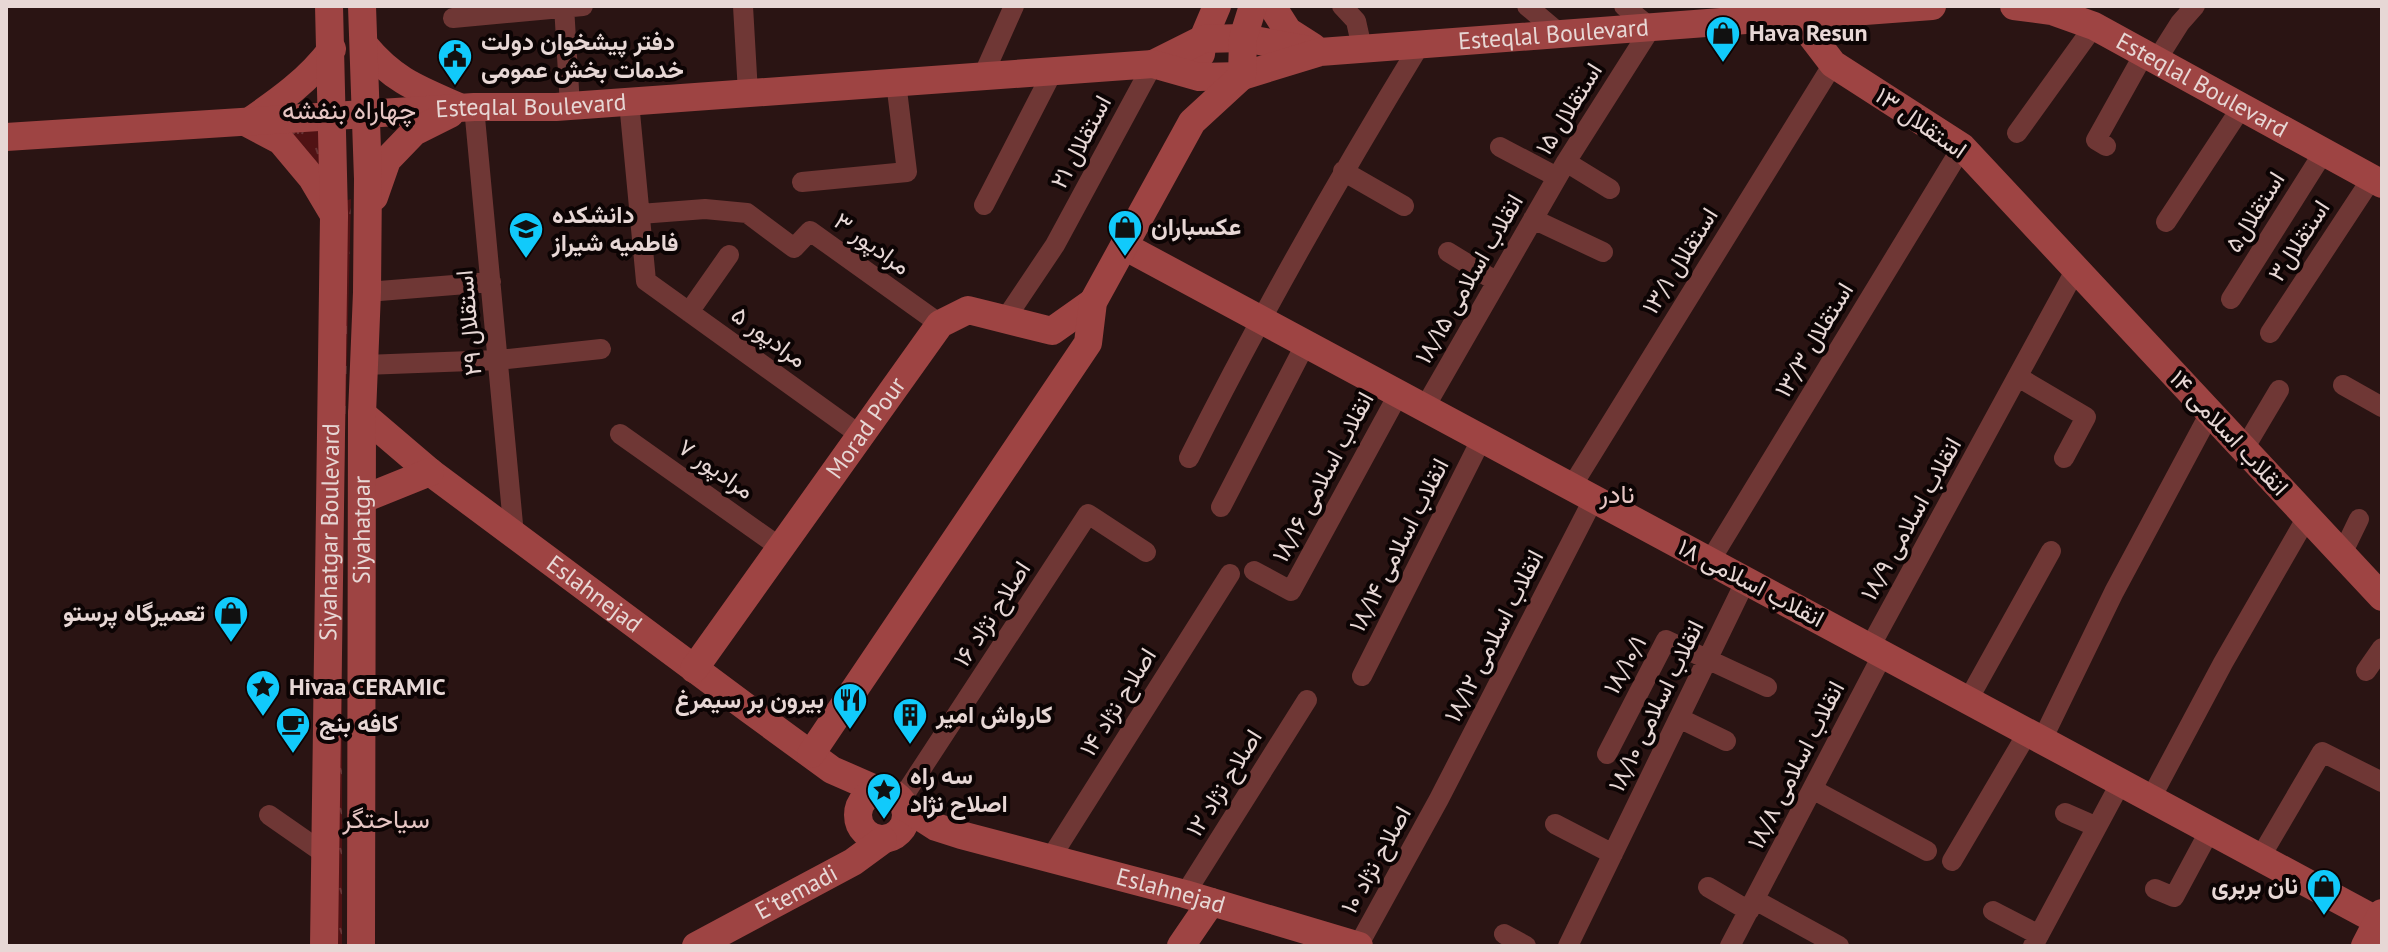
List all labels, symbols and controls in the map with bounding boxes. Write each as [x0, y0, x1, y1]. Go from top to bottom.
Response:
street label: Esteqlal Boulevard [1457, 11, 1650, 57]
shop icon: Hava Resun [1704, 14, 1742, 64]
place label: Hava Resun [1749, 17, 1868, 48]
street label: Esteqlal Boulevard [2111, 25, 2293, 144]
place label: دفتر پیشخوان دولت خدمات بخش عمومی [481, 26, 684, 85]
public building icon: دفتر پیشخوان دولت خدمات بخش عمومی [436, 37, 474, 87]
street label: ۱۵ استقلال [1528, 57, 1609, 161]
street label: ۱۳ استقلال [1870, 80, 1973, 165]
street label: Esteqlal Boulevard [435, 86, 628, 124]
street label: ۲۱ استقلال [1043, 90, 1118, 194]
district label: چهاراه بنفشه [282, 93, 416, 128]
street label: استقلال۵ [2218, 166, 2291, 258]
street label: ۱۸/۱۵ انقلاب اسلامی [1407, 188, 1530, 369]
street label: استقلال۳ [2261, 194, 2336, 287]
place label: دانشکده فاطمیه شیراز [551, 199, 678, 258]
street label: ۱۳/۱ استقلال [1635, 202, 1725, 320]
street label: ۳ مرادپور [827, 205, 917, 283]
shop icon: عکسباران [1106, 208, 1144, 258]
school or university icon: دانشکده فاطمیه شیراز [507, 210, 545, 260]
place label: عکسباران [1151, 211, 1241, 242]
street label: ۲۹ استقلال [448, 269, 489, 377]
street label: ۱۳/۳ استقلال [1767, 277, 1860, 403]
street label: ۵ مرادپور [725, 299, 813, 375]
street label: ۱۴ انقلاب اسلامی [2163, 363, 2296, 502]
street label: Morad Pour [819, 371, 912, 485]
street label: ۱۸/۱۶ انقلاب اسلامی [1265, 386, 1381, 567]
street label: Siyahatgar Boulevard [312, 423, 346, 641]
street label: ۷ مرادپور [672, 431, 760, 507]
street label: ۱۸/۹ انقلاب اسلامی [1853, 432, 1968, 606]
street label: ۱۸/۱۴ انقلاب اسلامی [1341, 453, 1456, 637]
street label: Siyahatgar [346, 476, 377, 584]
district label: نادر [1598, 477, 1635, 510]
street label: ۱۸ انقلاب اسلامی [1673, 531, 1830, 634]
street label: ۱۸/۱۲ انقلاب اسلامی [1437, 544, 1550, 727]
street label: Eslahnejad [540, 548, 649, 639]
street label: ۱۶ اصلاح نژاد [946, 555, 1038, 673]
shop icon: تعمیرگاه پرستو [212, 594, 250, 644]
place label: تعمیرگاه پرستو [63, 597, 205, 629]
street label: ۱۸/۱۰ انقلاب اسلامی [1601, 615, 1710, 797]
street label: ۱۸/۱۰/۱ [1596, 630, 1653, 699]
street label: ۱۴ اصلاح نژاد [1072, 642, 1164, 762]
place icon: Hivaa CERAMIC [244, 668, 282, 718]
place label: Hivaa CERAMIC [289, 671, 446, 702]
street label: ۱۸/۸ انقلاب اسلامی [1740, 676, 1851, 854]
restaurant icon: بیرون بر سیمرغ [831, 681, 869, 731]
place label: بیرون بر سیمرغ [675, 684, 824, 716]
building icon: کارواش امیر [891, 696, 929, 746]
place label: کارواش امیر [935, 699, 1052, 730]
cafe icon: کافه بنج [274, 705, 312, 755]
place label: کافه بنج [319, 708, 399, 741]
street label: ۱۲ اصلاح نژاد [1178, 723, 1270, 843]
place label: سه راه اصلاح نژاد [910, 760, 1008, 820]
place icon: سه راه اصلاح نژاد [865, 771, 903, 821]
street label: ۱۰ اصلاح نژاد [1333, 801, 1419, 919]
district label: سیاحتگر [341, 802, 430, 835]
street label: E'temadi [750, 857, 843, 926]
street label: Eslahnejad [1113, 861, 1229, 920]
shop icon: نان بربری [2305, 867, 2343, 917]
place label: نان بربری [2211, 870, 2298, 901]

